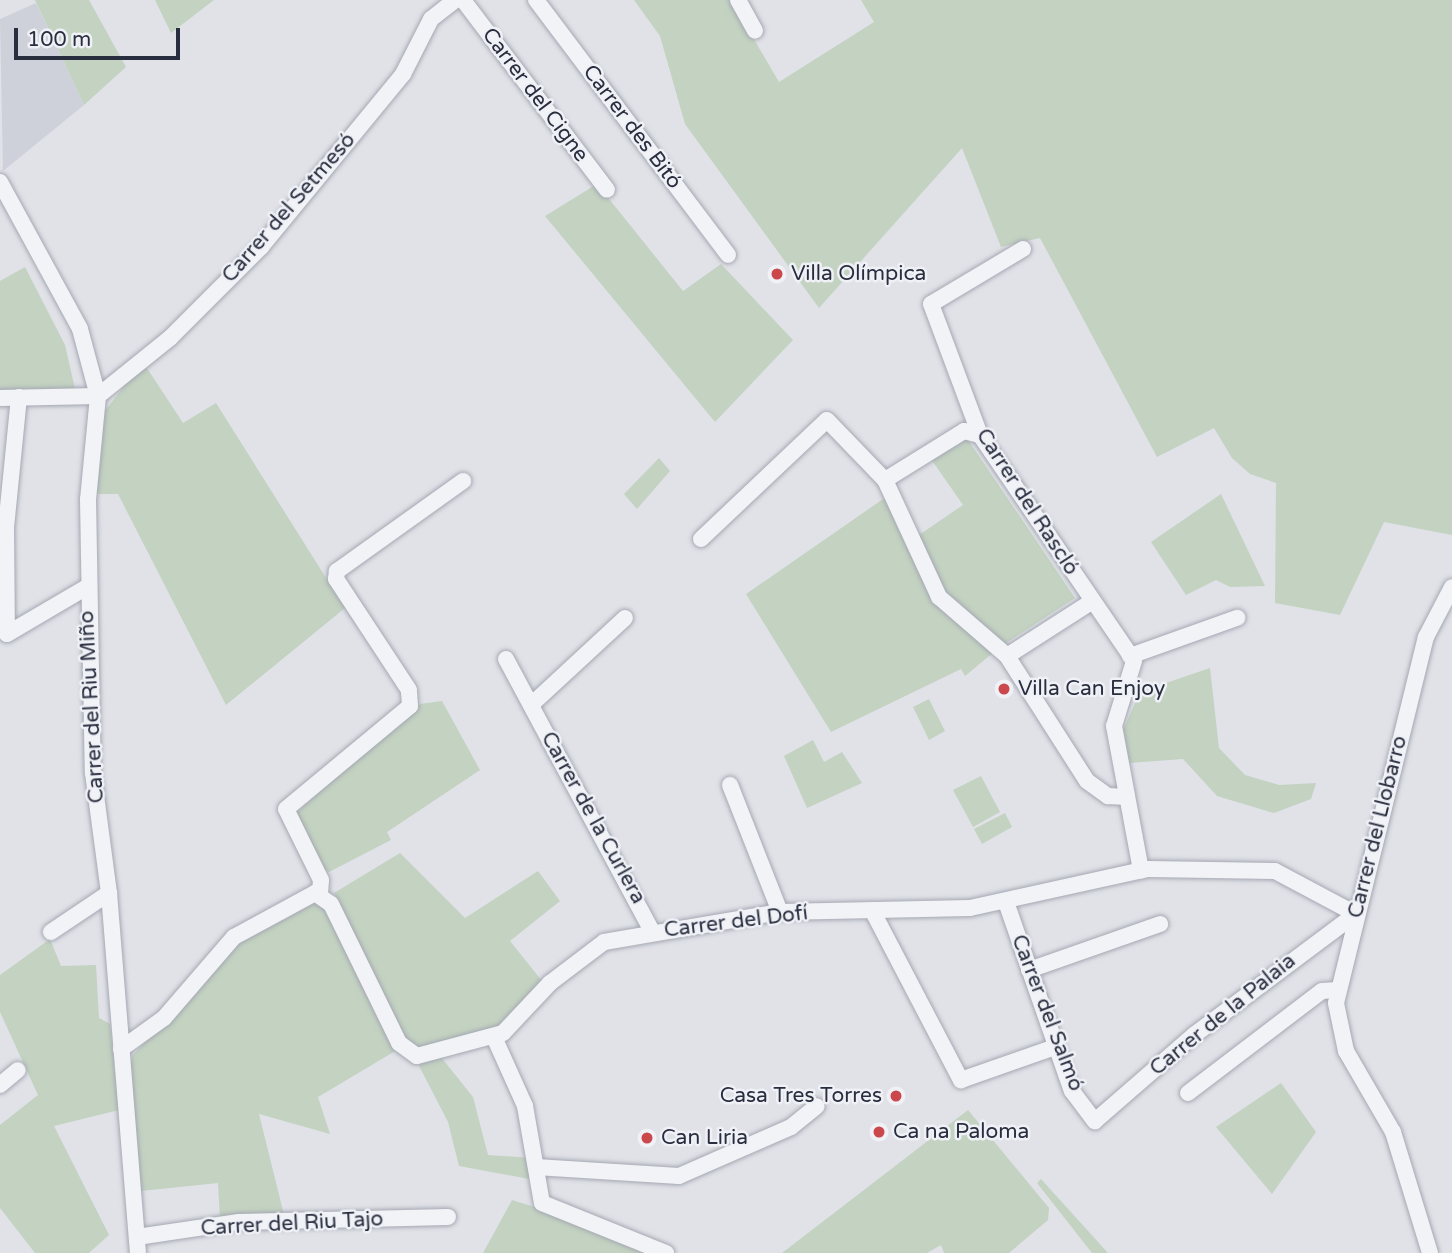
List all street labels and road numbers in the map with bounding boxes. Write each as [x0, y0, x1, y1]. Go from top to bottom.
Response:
street label: Carrer del Cigne [476, 23, 594, 167]
street label: Carrer des Bitó [577, 60, 687, 194]
street label: Carrer del Setmesó [217, 128, 361, 288]
street label: Carrer del Rascló [970, 424, 1084, 580]
street label: Carrer del Riu Miño [74, 610, 110, 804]
street label: Carrer de la Curlera [535, 728, 651, 908]
street label: Carrer del Llobarro [1343, 733, 1413, 921]
street label: Carrer del Dofí [663, 901, 809, 943]
street label: Carrer del Salmó [1006, 931, 1088, 1095]
street label: Carrer de la Palaia [1145, 949, 1301, 1081]
street label: Carrer del Riu Tajo [200, 1207, 384, 1241]

